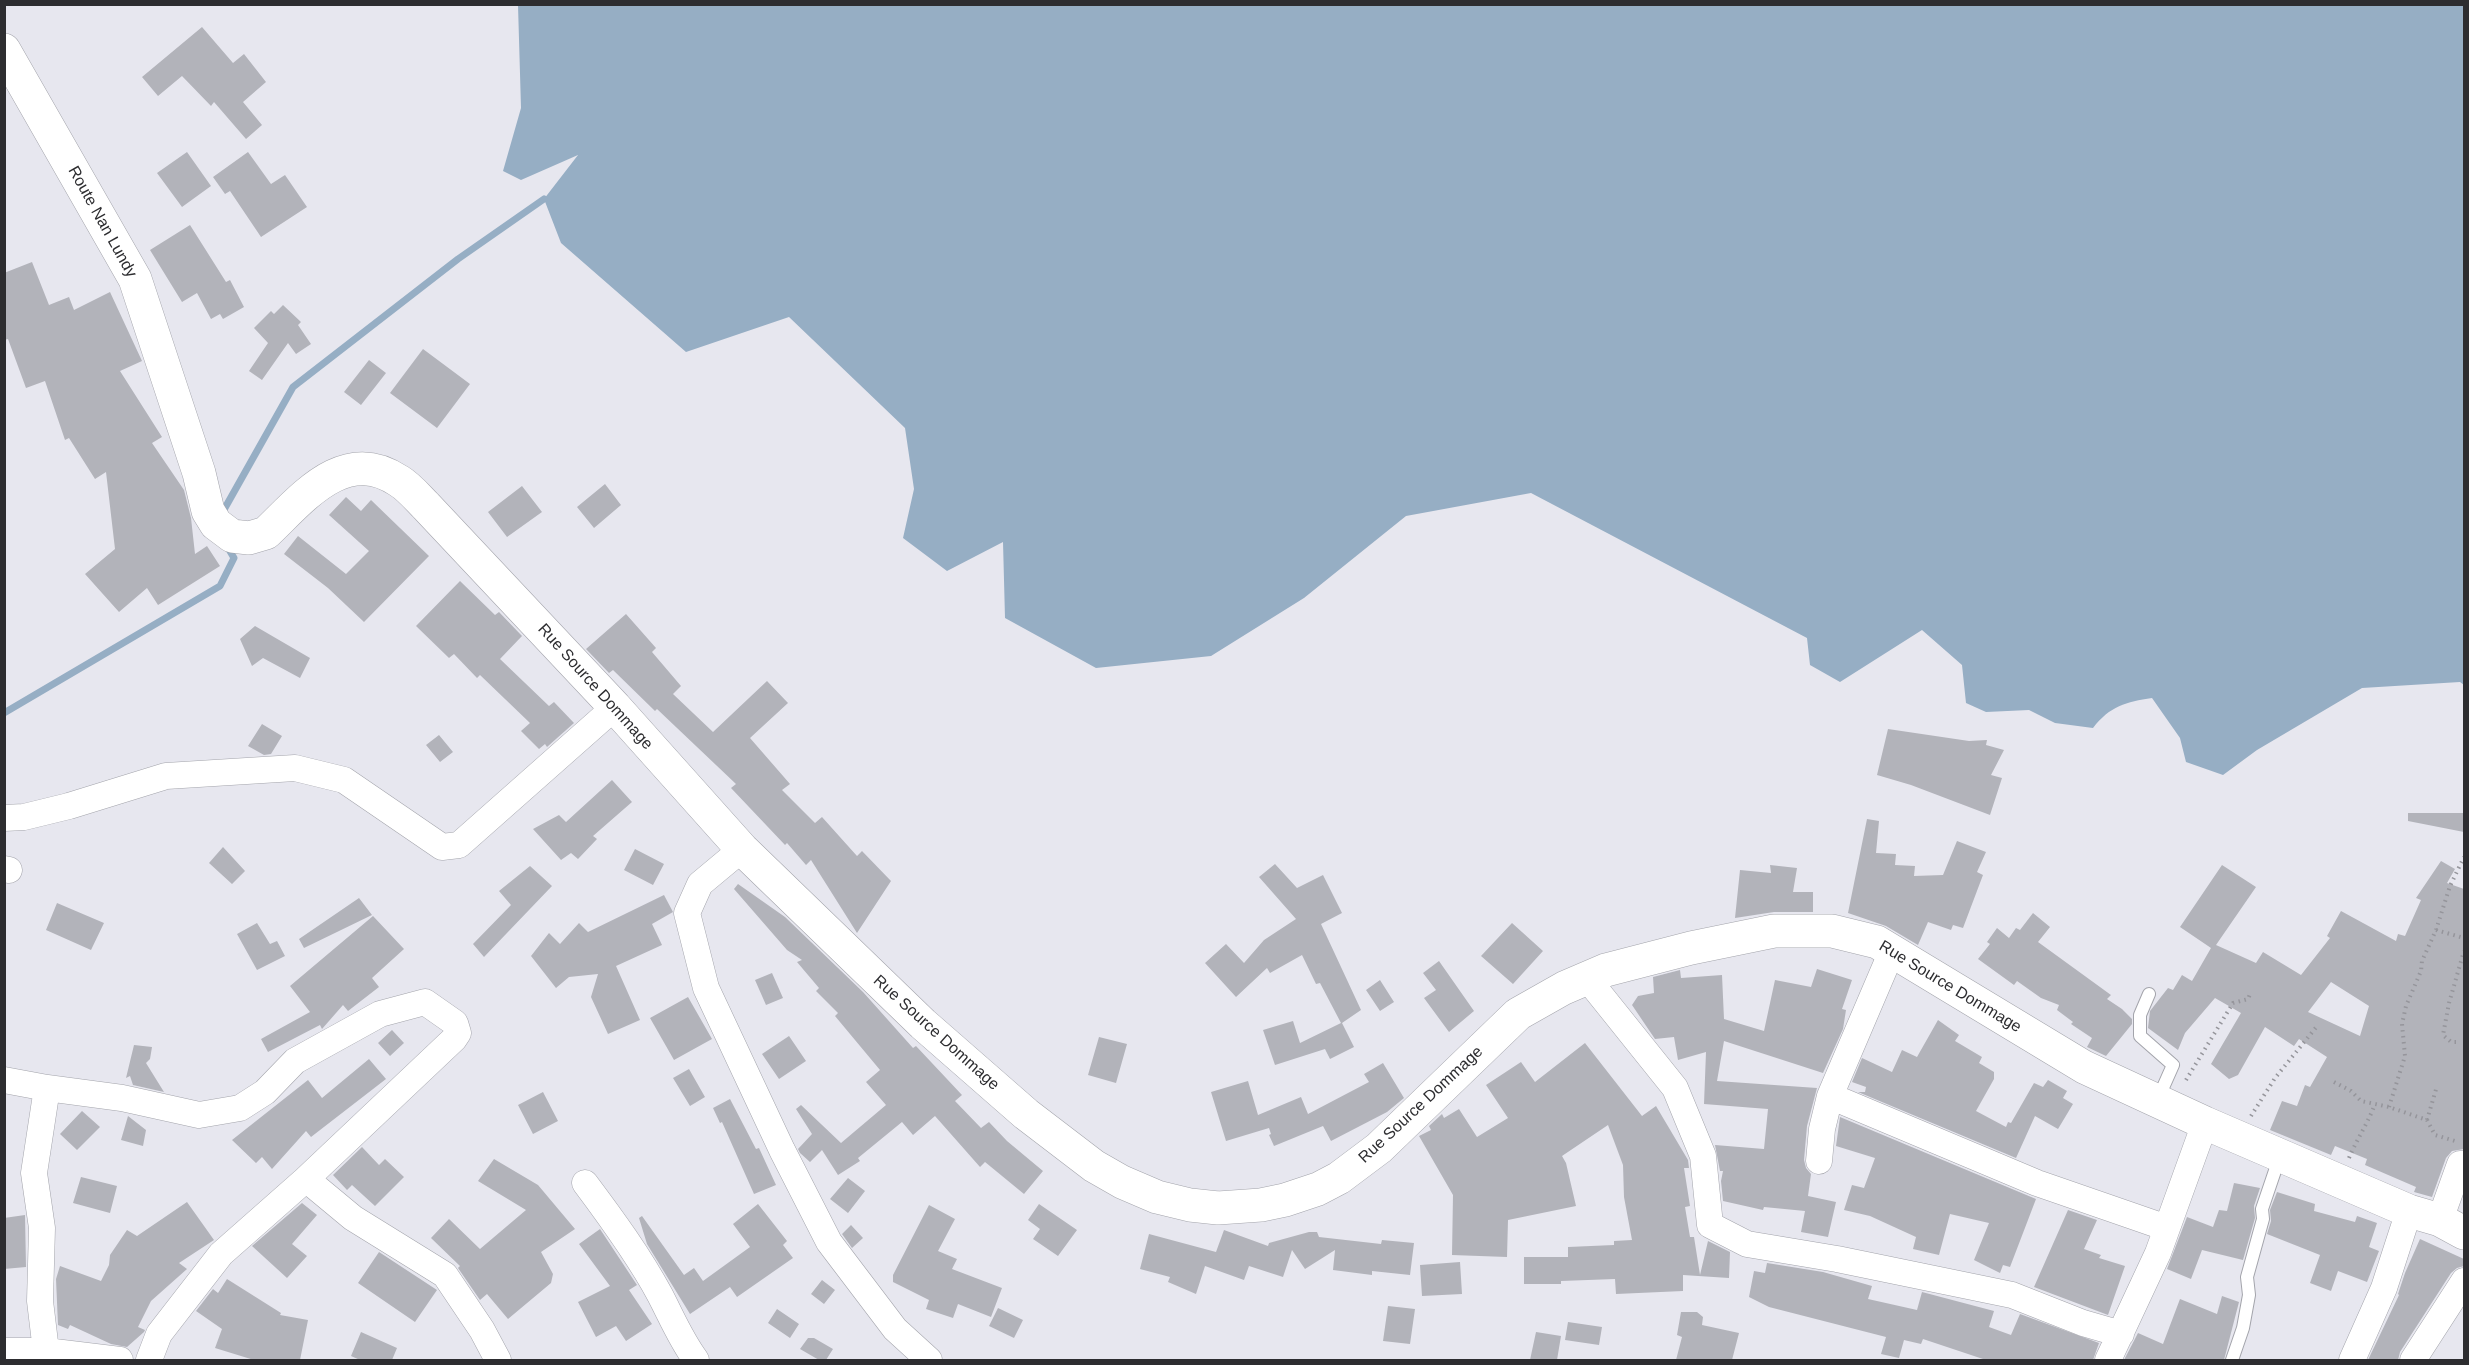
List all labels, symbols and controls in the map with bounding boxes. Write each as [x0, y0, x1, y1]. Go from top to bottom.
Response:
street label: Route Nan Lundy [63, 163, 141, 281]
street label: Rue Source Dommage [533, 620, 657, 754]
street label: Rue Source Dommage [1875, 937, 2025, 1037]
street label: Rue Source Dommage [869, 971, 1003, 1095]
street label: Rue Source Dommage [1355, 1042, 1487, 1168]

